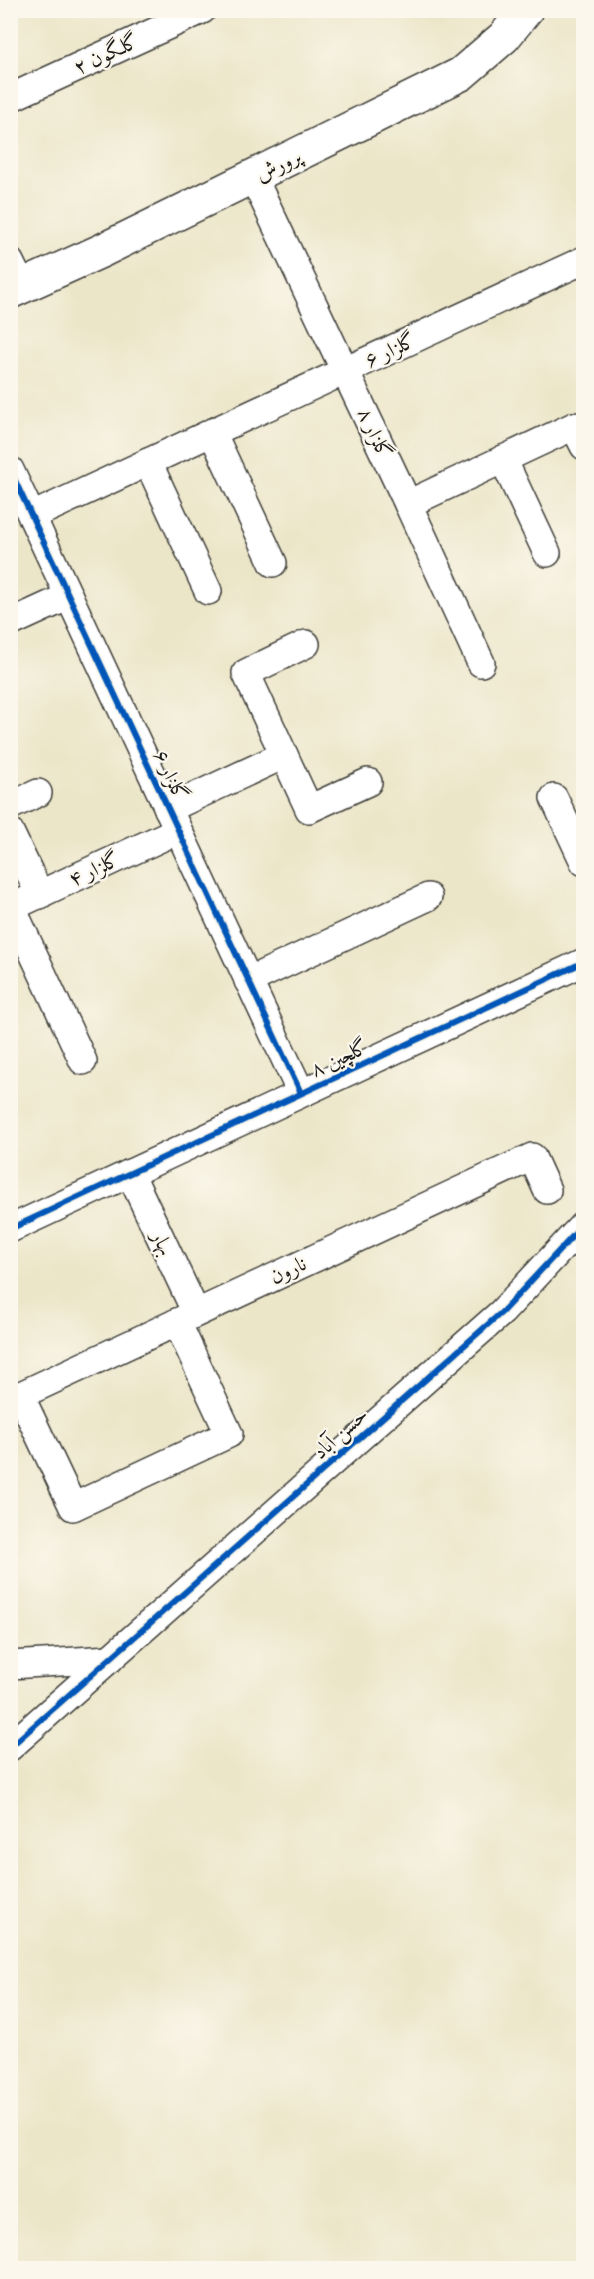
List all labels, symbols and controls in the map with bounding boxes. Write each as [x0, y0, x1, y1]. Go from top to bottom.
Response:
street label: گلگون ۲ [69, 28, 143, 82]
street label: پرورش [251, 143, 308, 189]
street label: گلزار ۶ [360, 327, 421, 375]
street label: گلزار ۸ [350, 403, 398, 464]
street label: گلزار ۶ [146, 745, 194, 806]
street label: گلزار ۴ [64, 846, 125, 894]
street label: گلچین ۸ [306, 1033, 373, 1084]
street label: بهار [143, 1225, 179, 1260]
street label: نارون [266, 1251, 311, 1292]
street label: حسن آباد [307, 1401, 375, 1466]

